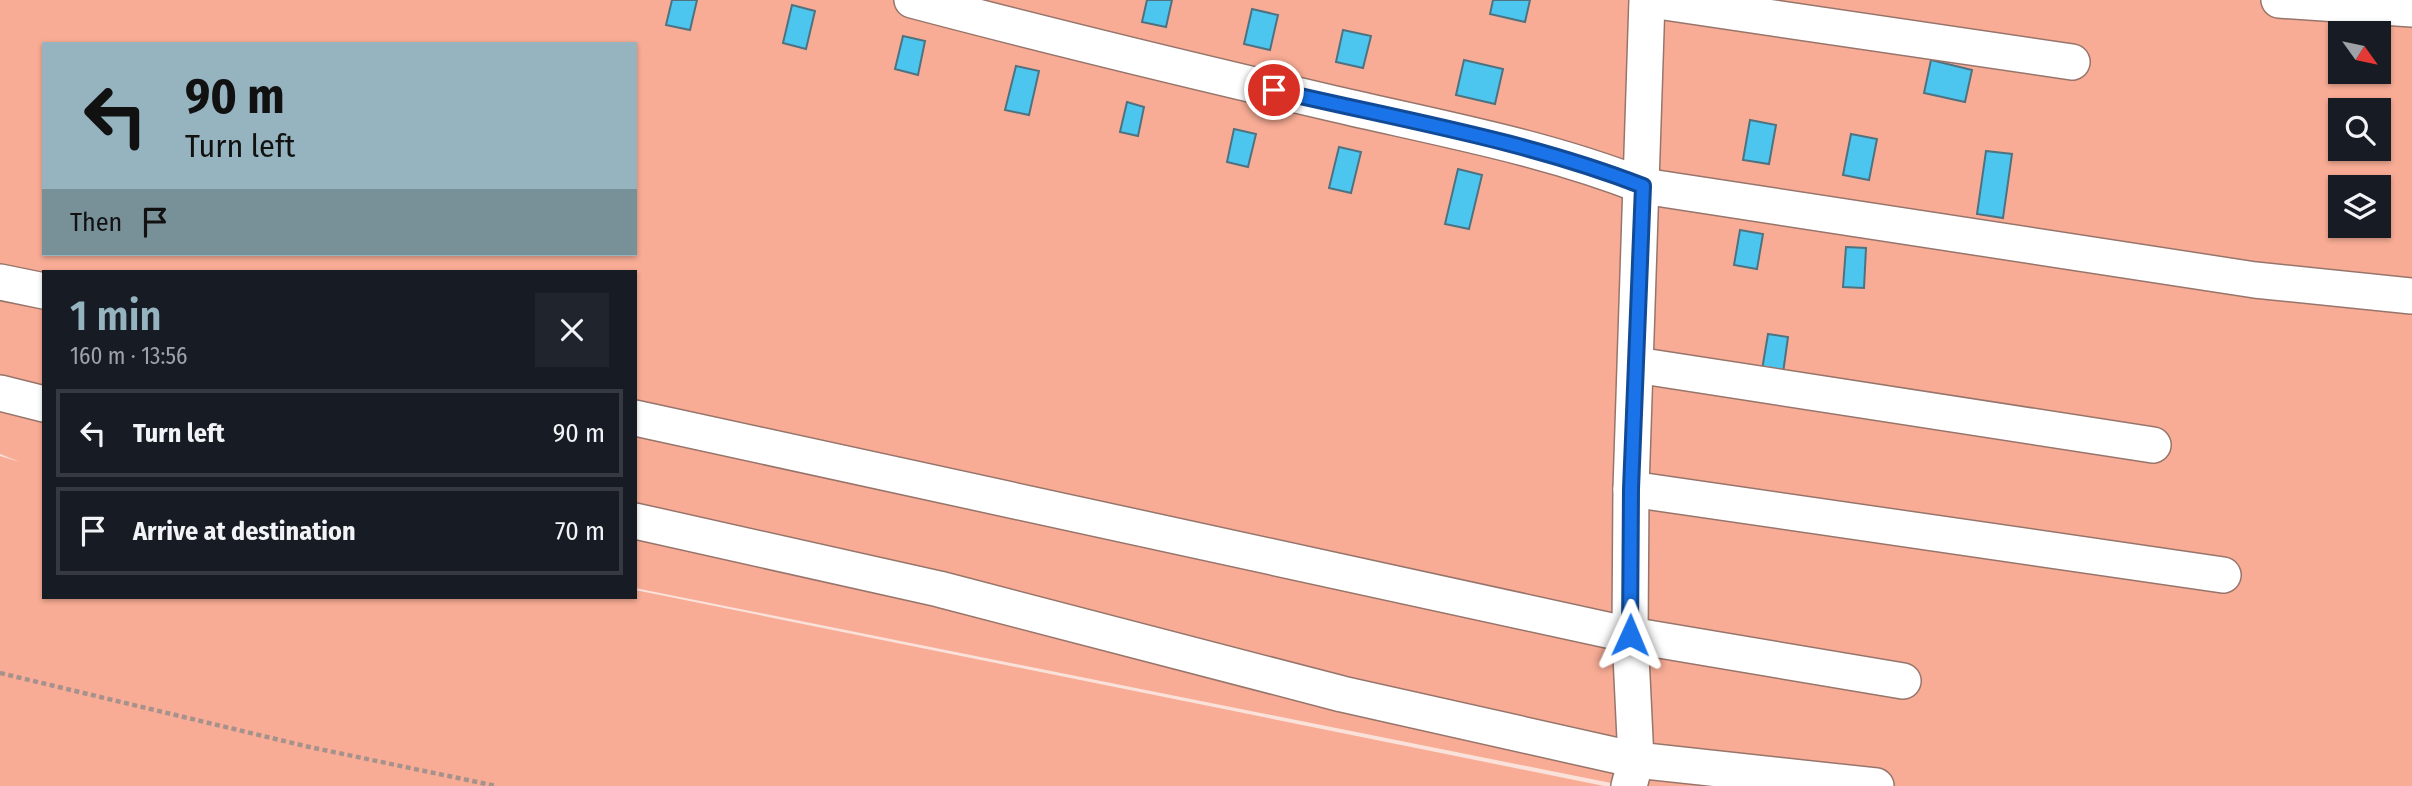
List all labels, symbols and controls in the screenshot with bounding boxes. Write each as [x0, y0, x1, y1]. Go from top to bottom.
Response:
north arrow [2328, 21, 2390, 84]
map controls [2328, 21, 2391, 238]
pin [1244, 60, 1304, 120]
text: 90 m [185, 67, 285, 126]
icon: left [70, 70, 161, 161]
icon: arrive [1255, 71, 1293, 109]
button: search [2328, 98, 2391, 161]
text: Turn left [185, 127, 295, 165]
button: layers [2328, 175, 2391, 238]
icon: arrive [136, 203, 174, 241]
text: Then [70, 207, 122, 238]
text: 1 min [70, 291, 161, 341]
button: close [535, 293, 609, 367]
text: 160 m · 13:56 [70, 342, 187, 370]
icon: left [74, 414, 112, 452]
text: Turn left [133, 418, 225, 449]
text: 90 m [553, 418, 605, 449]
icon: arrive [74, 512, 112, 550]
text: Arrive at destination [133, 516, 356, 547]
text: 70 m [555, 516, 605, 547]
position arrow [1593, 598, 1667, 672]

